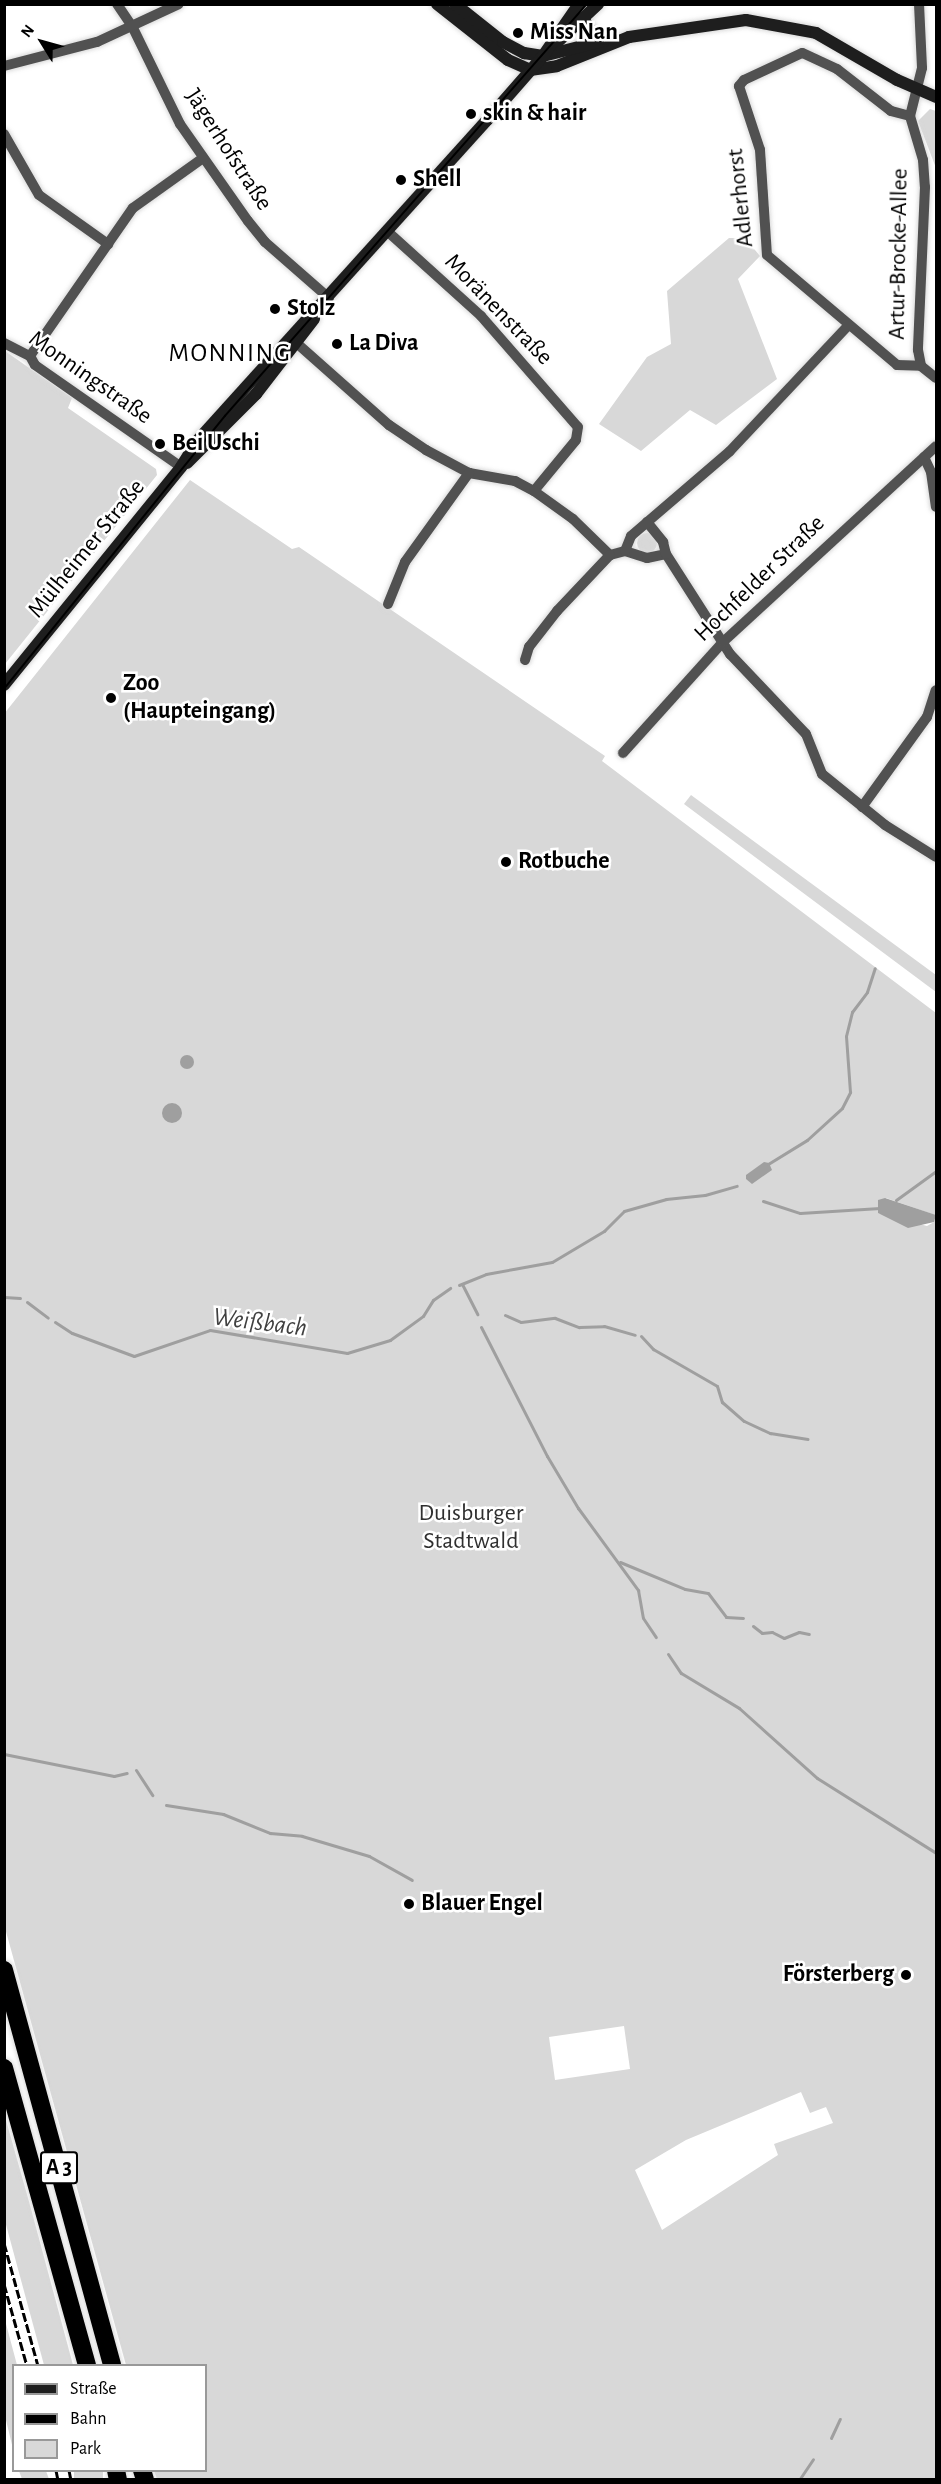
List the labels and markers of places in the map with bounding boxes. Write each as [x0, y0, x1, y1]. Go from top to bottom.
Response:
place label: Miss Nan [530, 19, 618, 47]
marker: Miss Nan [511, 26, 525, 40]
place label: skin & hair [483, 100, 586, 128]
marker: skin & hair [464, 107, 478, 121]
place label: Shell [413, 166, 461, 194]
marker: Shell [394, 173, 408, 187]
place label: Stolz [287, 295, 335, 323]
marker: Stolz [268, 302, 282, 316]
place label: La Diva [349, 330, 418, 358]
marker: La Diva [330, 337, 344, 351]
place label: Bei Uschi [172, 430, 260, 458]
marker: Bei Uschi [153, 437, 167, 451]
place label: Zoo (Haupteingang) [123, 670, 276, 726]
marker: Zoo (Haupteingang) [104, 691, 118, 705]
place label: Rotbuche [518, 848, 610, 876]
marker: Rotbuche [499, 855, 513, 869]
place label: Blauer Engel [421, 1890, 543, 1918]
marker: Blauer Engel [402, 1897, 416, 1911]
place label: Försterberg [783, 1961, 894, 1989]
marker: Försterberg [899, 1968, 913, 1982]

